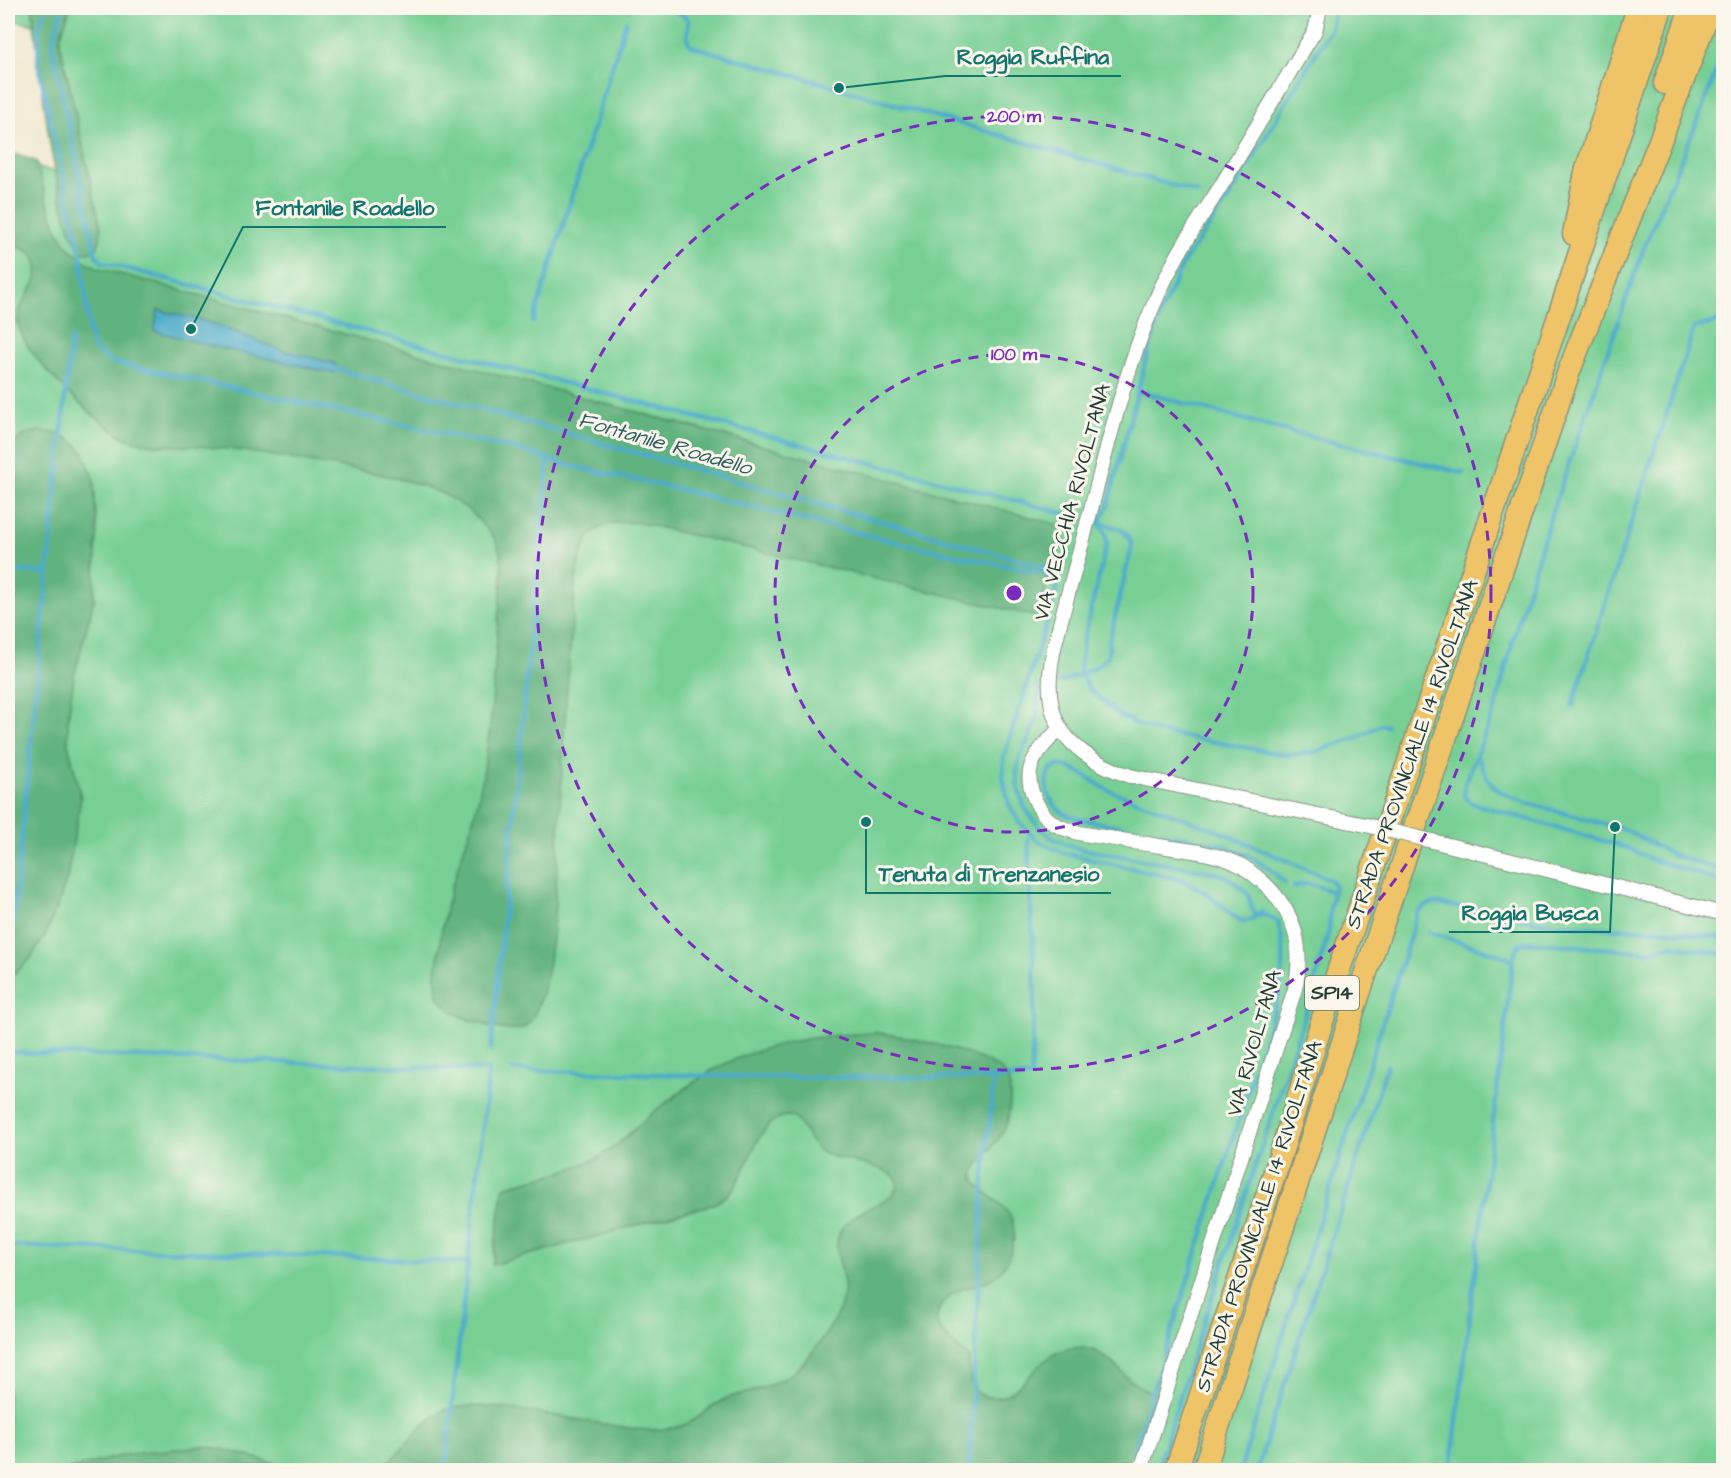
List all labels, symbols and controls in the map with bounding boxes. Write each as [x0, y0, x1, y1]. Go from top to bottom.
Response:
callout: Roggia Ruffina [945, 36, 1121, 76]
text: Roggia Ruffina [957, 42, 1110, 74]
text: 200 m [986, 104, 1042, 129]
callout: Fontanile Roadello [243, 187, 446, 227]
text: Fontanile Roadello [256, 193, 435, 224]
text: 100 m [991, 342, 1038, 367]
street label: VIA VECCHIA RIVOLTANA [1026, 380, 1118, 624]
water label: Fontanile Roadello [575, 404, 757, 484]
street label: STRADA PROVINCIALE 14 RIVOLTANA [1338, 575, 1486, 933]
centre of rings [1004, 583, 1024, 603]
callout: Tenuta di Trenzanesio [866, 853, 1111, 893]
text: Tenuta di Trenzanesio [878, 859, 1100, 890]
callout: Roggia Busca [1449, 892, 1610, 932]
text: Roggia Busca [1461, 898, 1599, 930]
street label: VIA RIVOLTANA [1219, 966, 1289, 1120]
road number: SP14 [1305, 976, 1359, 1010]
street label: STRADA PROVINCIALE 14 RIVOLTANA [1188, 1036, 1330, 1395]

